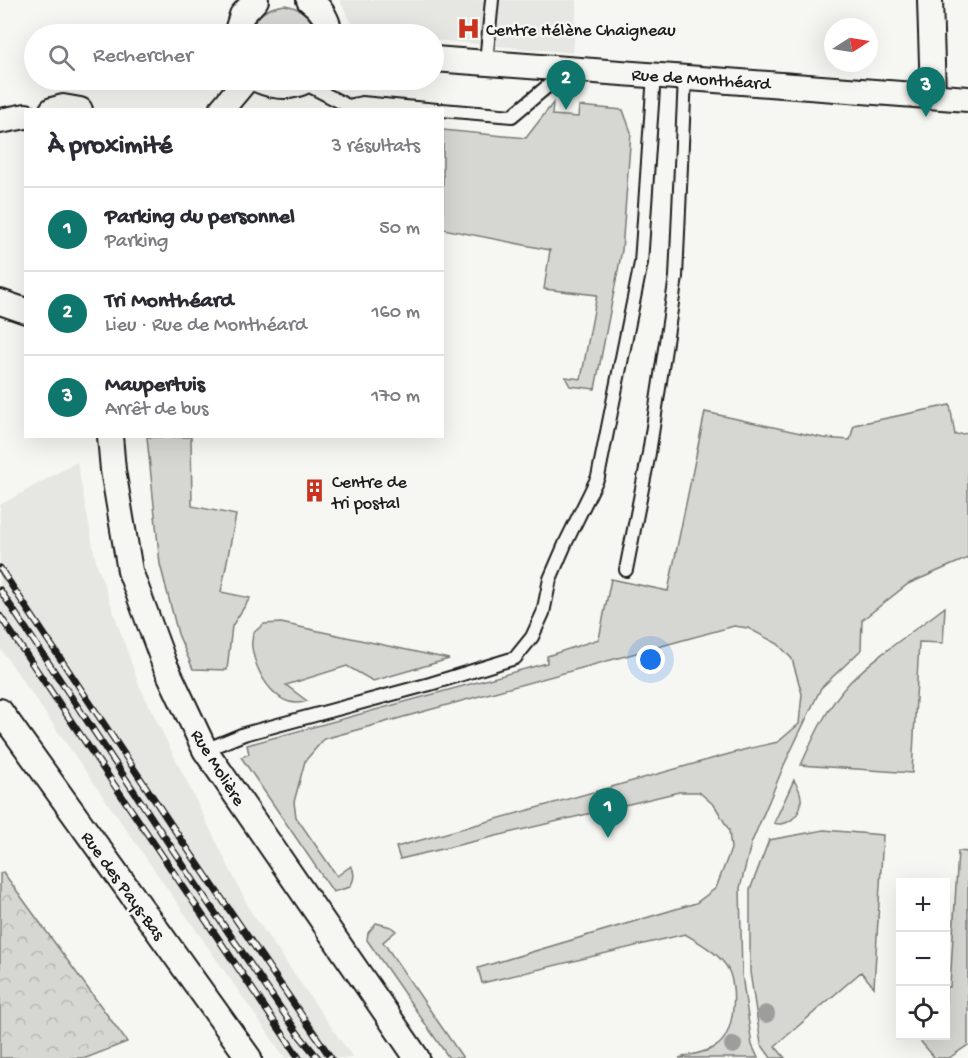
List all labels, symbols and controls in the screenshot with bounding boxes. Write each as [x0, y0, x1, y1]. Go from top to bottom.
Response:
hospital icon: Centre Hélène Chaigneau [455, 16, 481, 42]
north arrow [824, 18, 878, 72]
place label: Centre Hélène Chaigneau [486, 21, 676, 42]
search box [24, 24, 444, 90]
icon: search [45, 41, 78, 74]
text: Rechercher [93, 44, 193, 70]
pin: 2 [546, 60, 586, 110]
street label: Rue de Monthéard [631, 65, 772, 96]
pin: 3 [906, 68, 946, 117]
text: À proximité [48, 132, 172, 163]
text: 3 résultats [332, 136, 420, 159]
text: Parking du personnel [105, 205, 295, 231]
text: 1 [63, 218, 72, 241]
text: 50 m [379, 218, 420, 241]
text: Parking [105, 231, 168, 254]
text: Tri Monthéard [105, 289, 233, 315]
text: 2 [63, 302, 72, 325]
text: 160 m [371, 302, 420, 325]
text: Lieu · Rue de Monthéard [105, 315, 307, 338]
text: Maupertuis [105, 373, 205, 399]
text: 3 [62, 386, 73, 409]
text: 170 m [371, 386, 420, 409]
text: Arrêt de bus [105, 399, 208, 422]
place label: Centre de tri postal [331, 473, 407, 515]
building icon: Centre de tri postal [301, 478, 327, 504]
your location [636, 645, 665, 674]
street label: Rue Molière [185, 726, 249, 811]
pin: 1 [588, 788, 628, 838]
street label: Rue des Pays-Bas [76, 828, 169, 946]
map controls [896, 878, 950, 1040]
button: + [896, 878, 950, 932]
button: − [896, 932, 950, 986]
button: locate [896, 986, 950, 1040]

